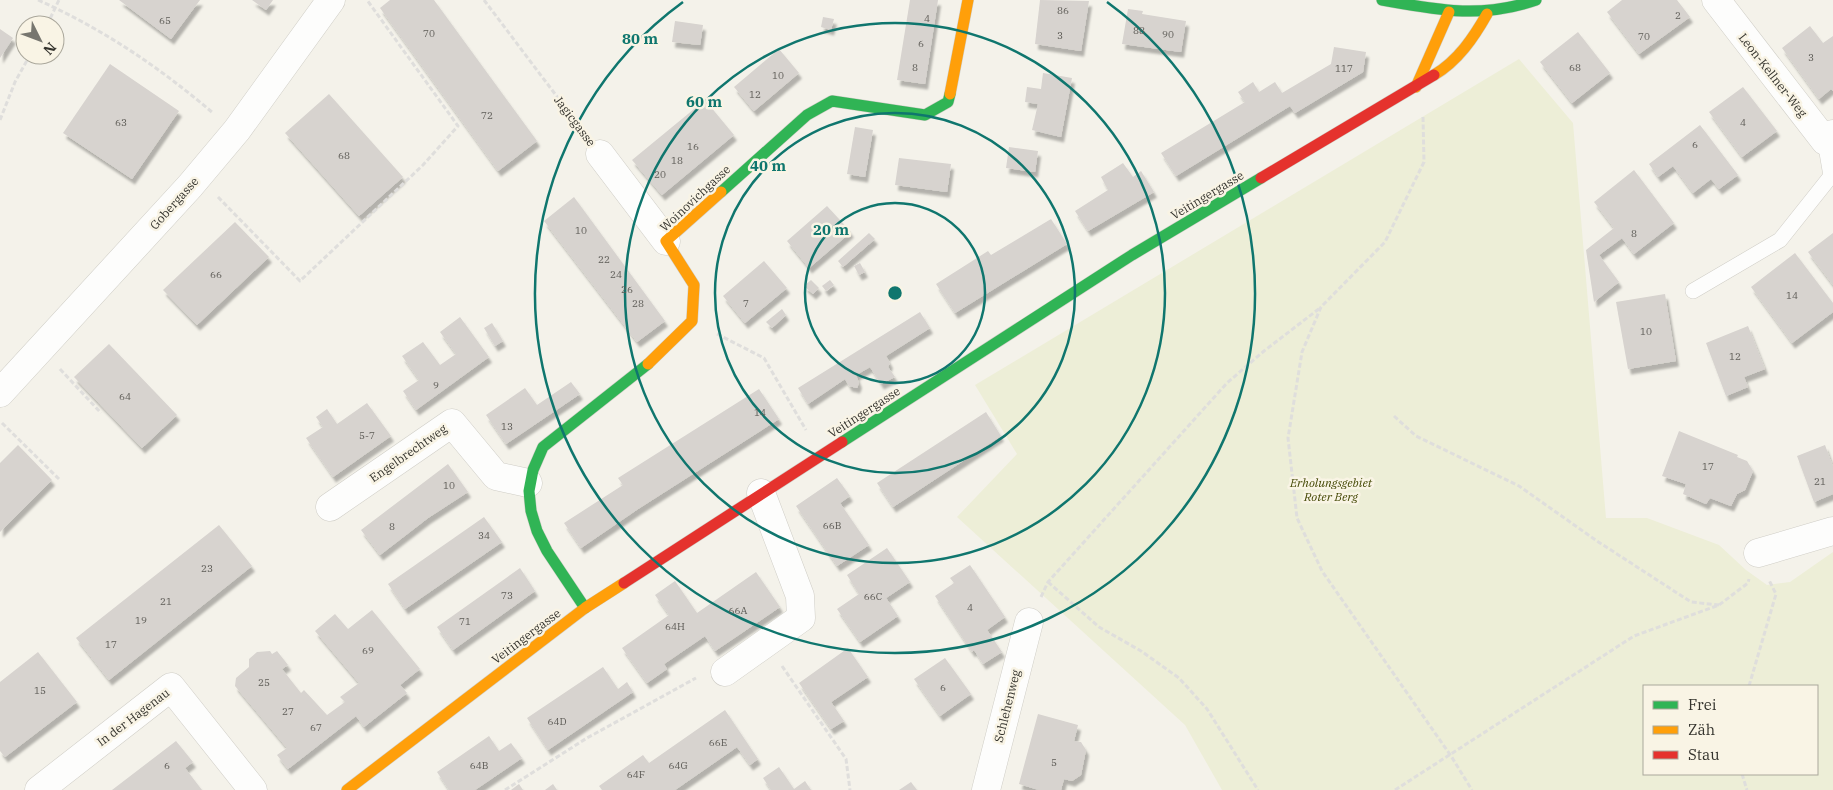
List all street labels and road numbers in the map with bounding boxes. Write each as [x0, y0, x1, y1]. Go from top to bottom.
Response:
street label: Leon-Kellner-Weg [1736, 30, 1811, 120]
street label: Jagicgasse [551, 93, 599, 149]
street label: Woinovichgasse [657, 162, 733, 234]
street label: Veitingergasse [1168, 167, 1246, 223]
street label: Gobergasse [146, 174, 202, 232]
street label: Veitingergasse [825, 383, 903, 441]
street label: Engelbrechtweg [366, 421, 450, 485]
street label: Veitingergasse [489, 605, 563, 667]
street label: Schlehenweg [991, 668, 1023, 744]
street label: In der Hagenau [94, 685, 173, 749]

